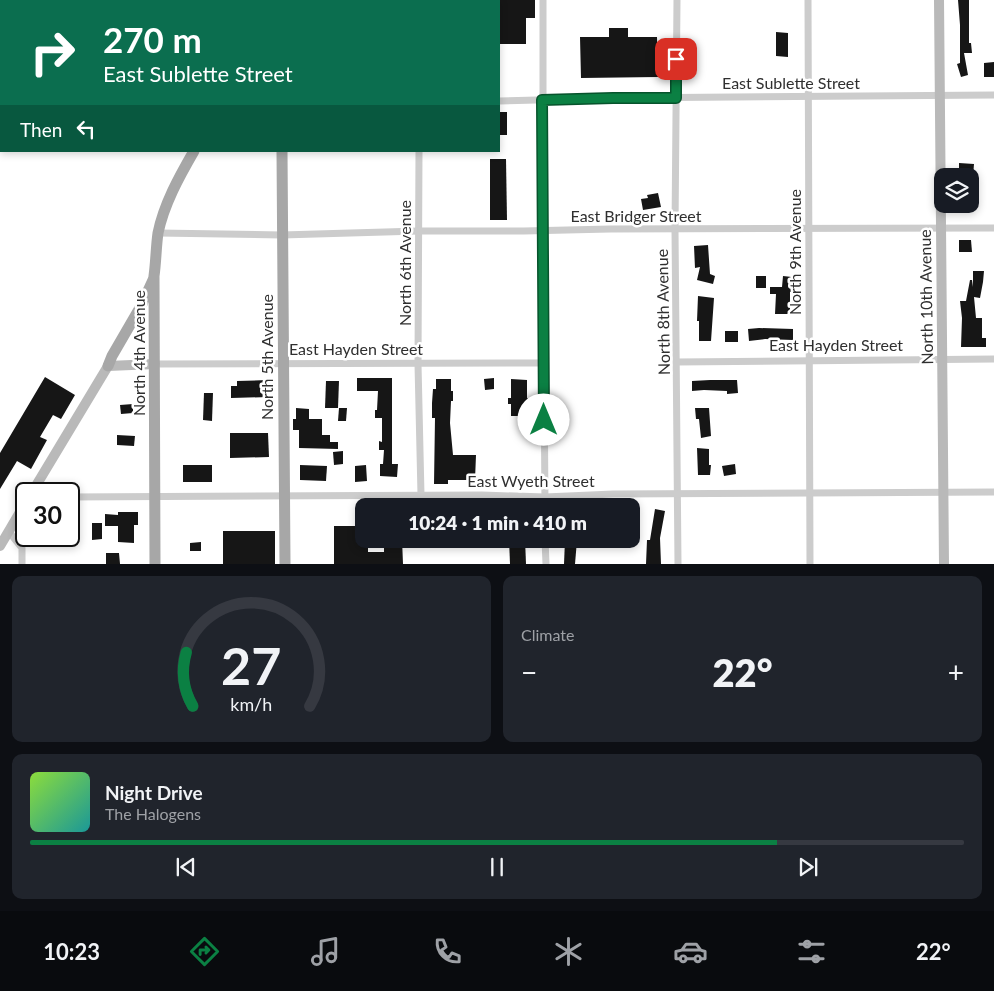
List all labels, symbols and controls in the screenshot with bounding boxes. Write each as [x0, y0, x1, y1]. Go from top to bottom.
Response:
text: 270 m [103, 18, 202, 60]
icon: right [20, 20, 85, 85]
pin [655, 38, 697, 80]
icon: arrive [662, 45, 690, 73]
text: East Sublette Street [103, 60, 293, 87]
street label: East Sublette Street [722, 73, 860, 92]
icon: left [72, 115, 100, 143]
text: Then [20, 118, 62, 141]
map controls [934, 168, 979, 213]
button: layers [934, 168, 979, 213]
street label: North 9th Avenue [785, 189, 804, 315]
street label: North 6th Avenue [395, 200, 414, 326]
street label: East Bridger Street [571, 206, 702, 225]
street label: North 10th Avenue [915, 229, 936, 365]
street label: North 8th Avenue [652, 249, 673, 375]
street label: North 4th Avenue [129, 290, 148, 416]
street label: North 5th Avenue [257, 294, 276, 420]
street label: East Hayden Street [769, 335, 903, 354]
street label: East Hayden Street [289, 339, 423, 358]
position arrow [517, 393, 569, 445]
street label: East Wyeth Street [467, 471, 595, 490]
speed limit sign: 30 [15, 482, 80, 547]
text: 10:24 · 1 min · 410 m [408, 511, 587, 534]
text: Climate [521, 625, 574, 644]
text: 27 [221, 634, 282, 696]
text: 22° [713, 649, 772, 695]
text: − [521, 655, 537, 689]
text: + [948, 655, 964, 689]
text: km/h [231, 693, 272, 715]
text: Night Drive [105, 781, 203, 804]
text: The Halogens [105, 804, 201, 823]
icon: previous [172, 853, 200, 881]
icon: pause [483, 853, 511, 881]
icon: next [794, 853, 822, 881]
icon: directions [187, 934, 222, 969]
icon: music [308, 934, 343, 969]
icon: phone [430, 934, 465, 969]
icon: climate [551, 934, 586, 969]
icon: car [673, 934, 708, 969]
icon: filters [794, 934, 829, 969]
text: 10:23 [43, 938, 100, 965]
text: 22° [916, 938, 951, 965]

